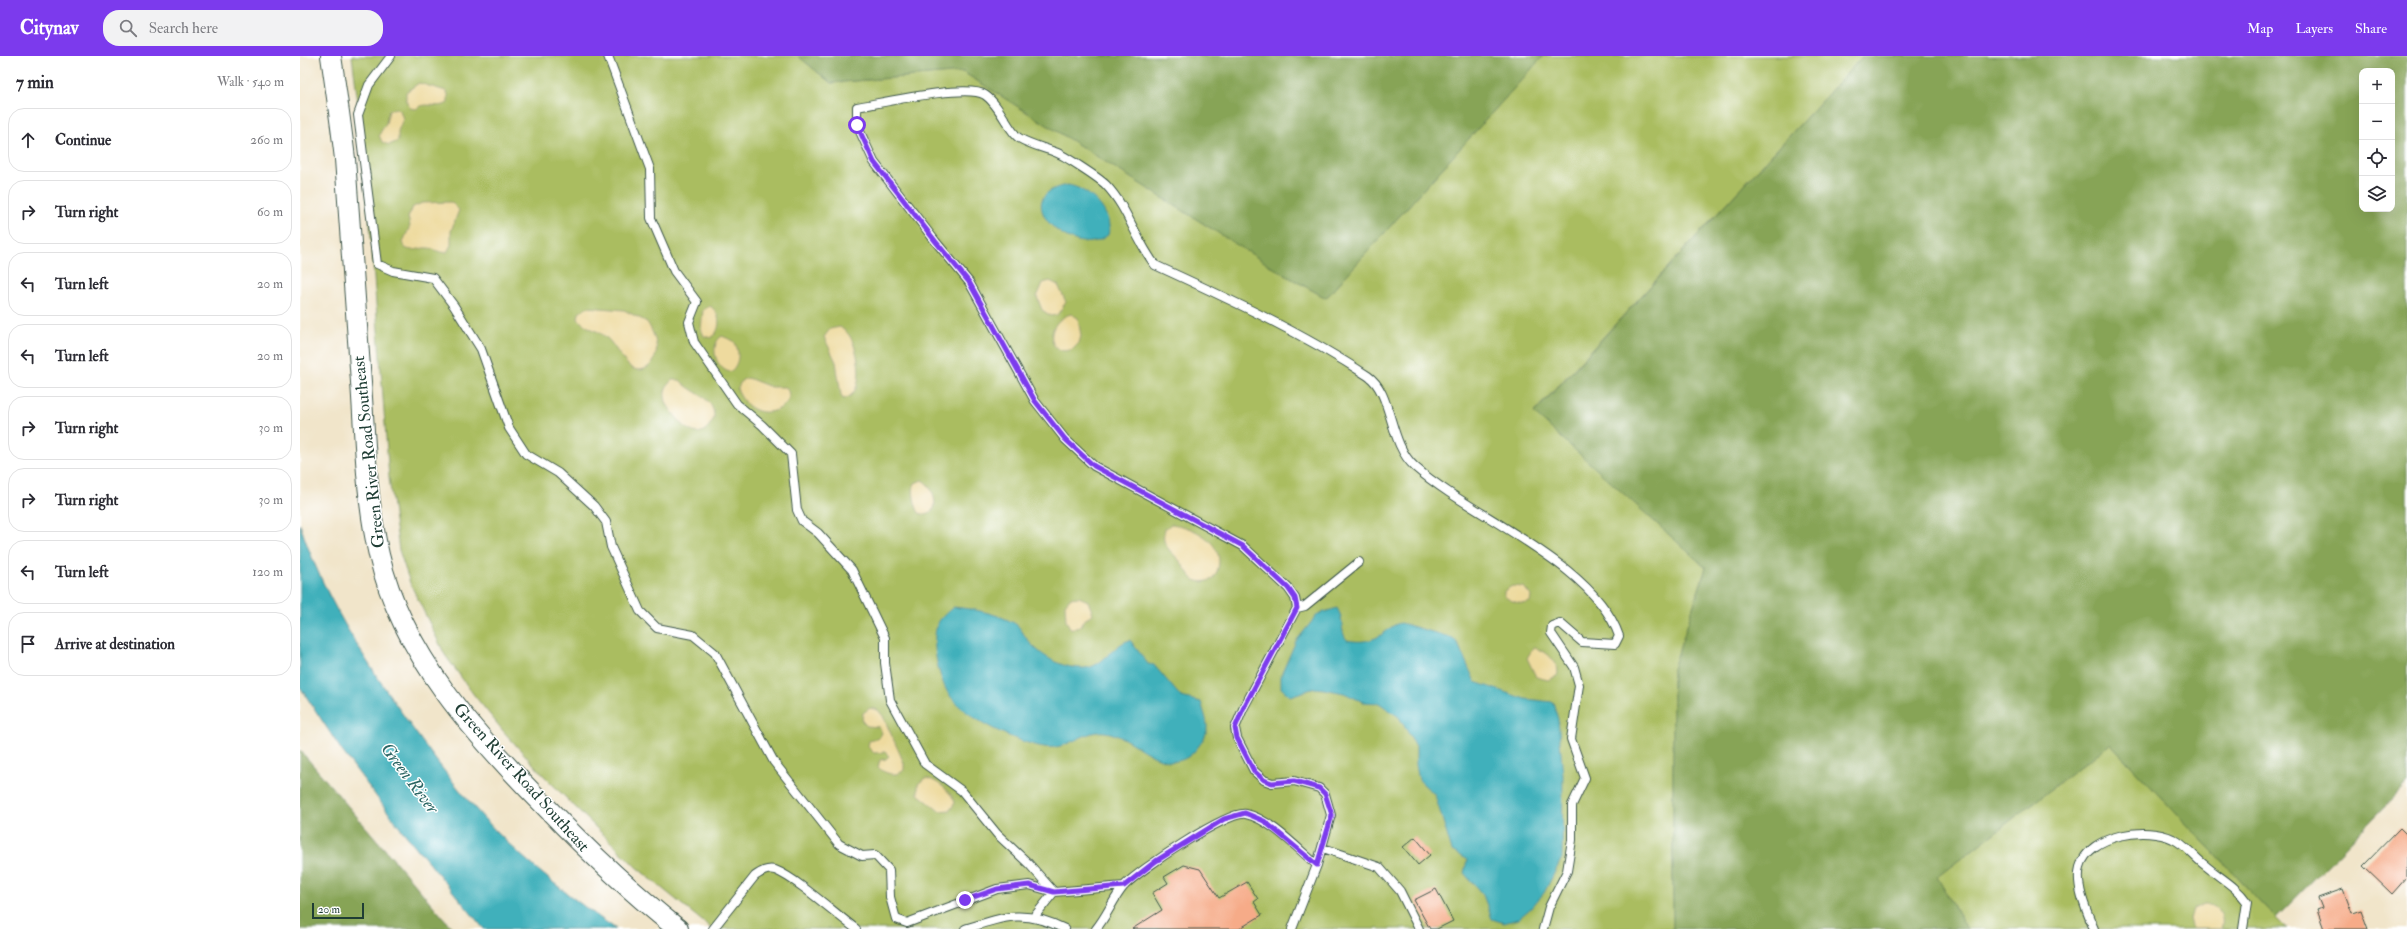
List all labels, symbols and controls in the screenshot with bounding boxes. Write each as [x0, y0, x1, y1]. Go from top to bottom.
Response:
search box [103, 10, 383, 46]
text: Citynav [20, 16, 79, 40]
icon: search [117, 17, 139, 39]
text: Search here [149, 19, 218, 38]
text: Map [2247, 20, 2273, 37]
text: Layers [2295, 20, 2333, 37]
text: Share [2355, 20, 2387, 37]
map controls [2359, 68, 2395, 212]
button: + [2359, 68, 2395, 104]
text: 7 min [16, 72, 54, 93]
text: Walk · 540 m [217, 74, 284, 90]
button: − [2359, 104, 2395, 140]
route start [848, 116, 866, 134]
icon: ahead [17, 129, 39, 151]
text: Continue [55, 131, 111, 150]
text: 260 m [250, 132, 283, 148]
button: locate [2359, 140, 2395, 176]
button: layers [2359, 176, 2395, 212]
icon: right [17, 201, 39, 223]
text: Turn right [55, 203, 118, 222]
text: 60 m [257, 204, 283, 220]
icon: left [17, 273, 39, 295]
text: Turn left [55, 275, 109, 294]
text: 20 m [257, 276, 283, 292]
icon: left [17, 345, 39, 367]
text: Turn left [55, 347, 109, 366]
text: 20 m [257, 348, 283, 364]
street label: Green River Road Southeast [348, 354, 389, 549]
icon: right [17, 417, 39, 439]
text: Turn right [55, 419, 118, 438]
text: 30 m [259, 420, 283, 436]
icon: right [17, 489, 39, 511]
text: Turn right [55, 491, 118, 510]
text: 30 m [259, 492, 283, 508]
icon: left [17, 561, 39, 583]
text: Turn left [55, 563, 109, 582]
text: 120 m [252, 564, 283, 580]
icon: arrive [17, 633, 39, 655]
text: Arrive at destination [55, 635, 175, 654]
street label: Green River Road Southeast [449, 698, 594, 857]
water label: Green River [375, 738, 445, 819]
route end [956, 891, 974, 909]
scale bar [312, 901, 364, 920]
text: 20 m [318, 903, 340, 916]

